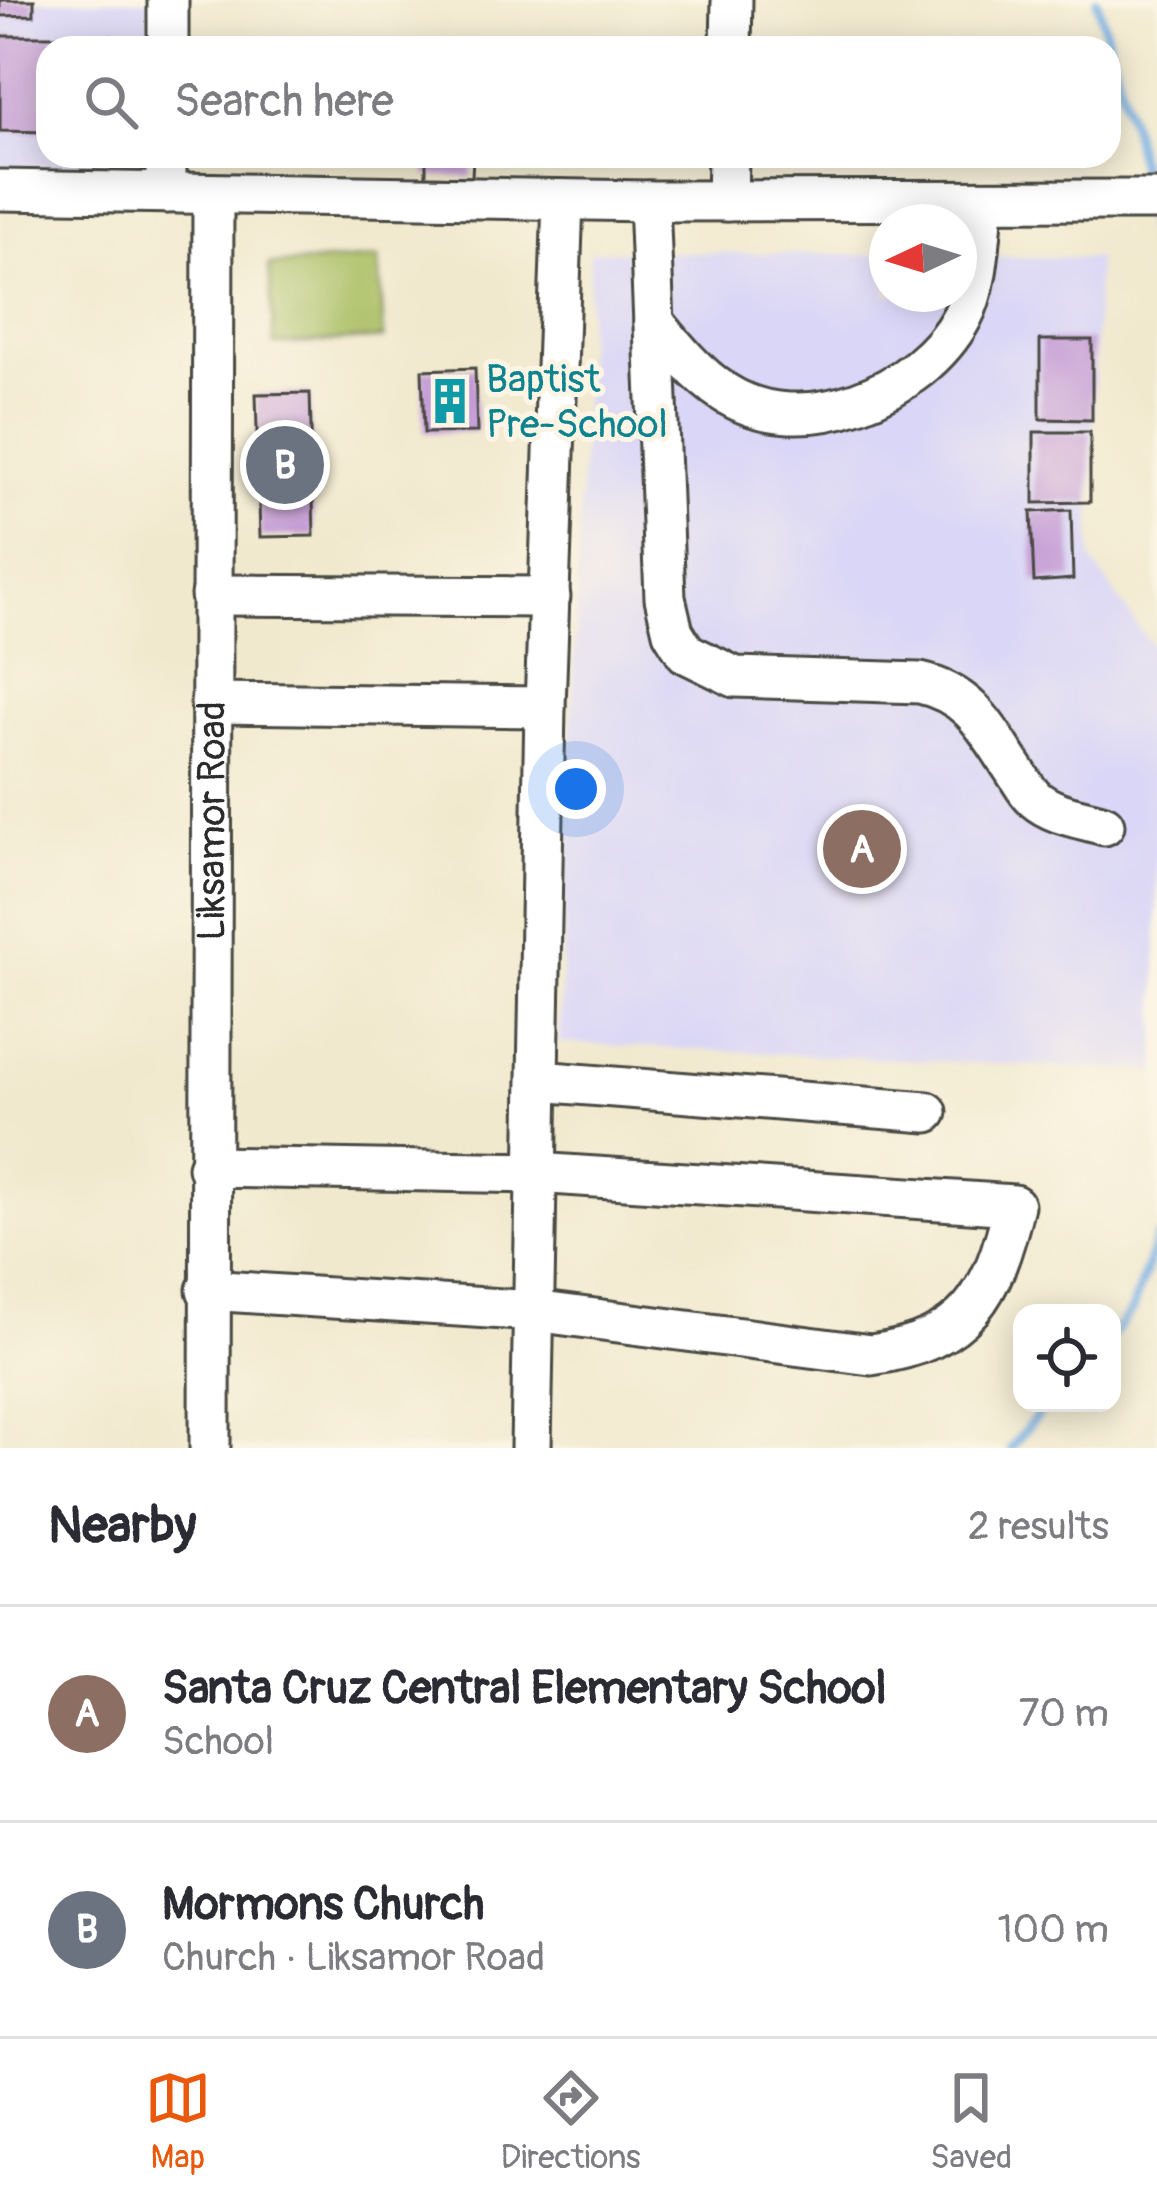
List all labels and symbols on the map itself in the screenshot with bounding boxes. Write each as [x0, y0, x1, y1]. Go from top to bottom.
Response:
north arrow [869, 204, 977, 312]
place label: Baptist Pre-School [486, 355, 668, 449]
building icon: Baptist Pre-School [425, 376, 475, 426]
pin: B [246, 420, 324, 510]
street label: Liksamor Road [187, 701, 236, 941]
your location [546, 759, 606, 819]
pin: A [823, 804, 901, 894]

